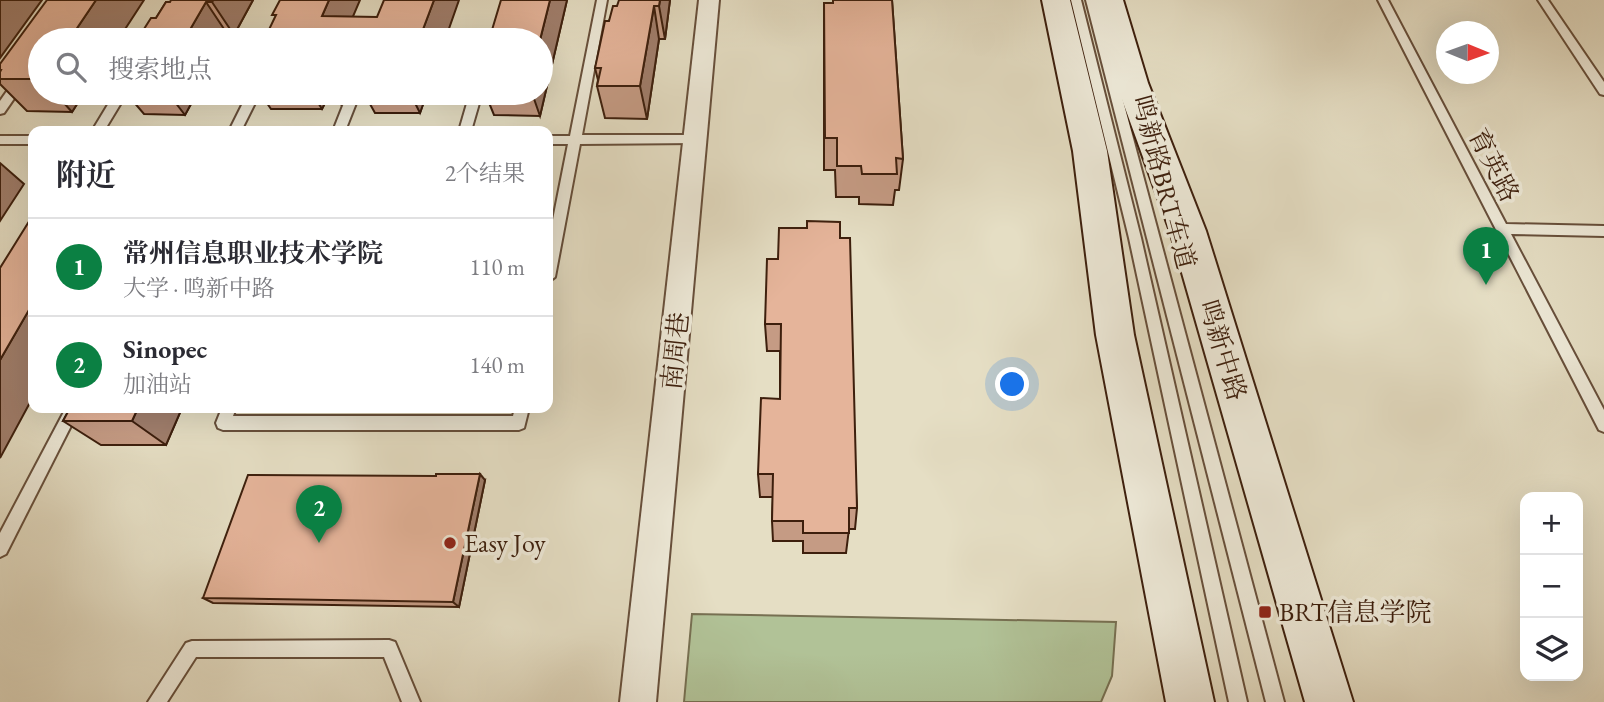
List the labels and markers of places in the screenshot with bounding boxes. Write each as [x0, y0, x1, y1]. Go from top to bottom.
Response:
pin: 1 [1463, 227, 1509, 285]
pin: 2 [296, 485, 342, 543]
place label: Easy Joy [464, 526, 546, 560]
marker: Easy Joy [442, 535, 458, 551]
place label: BRT信息学院 [1279, 595, 1432, 629]
marker: BRT信息学院 [1257, 604, 1273, 620]

